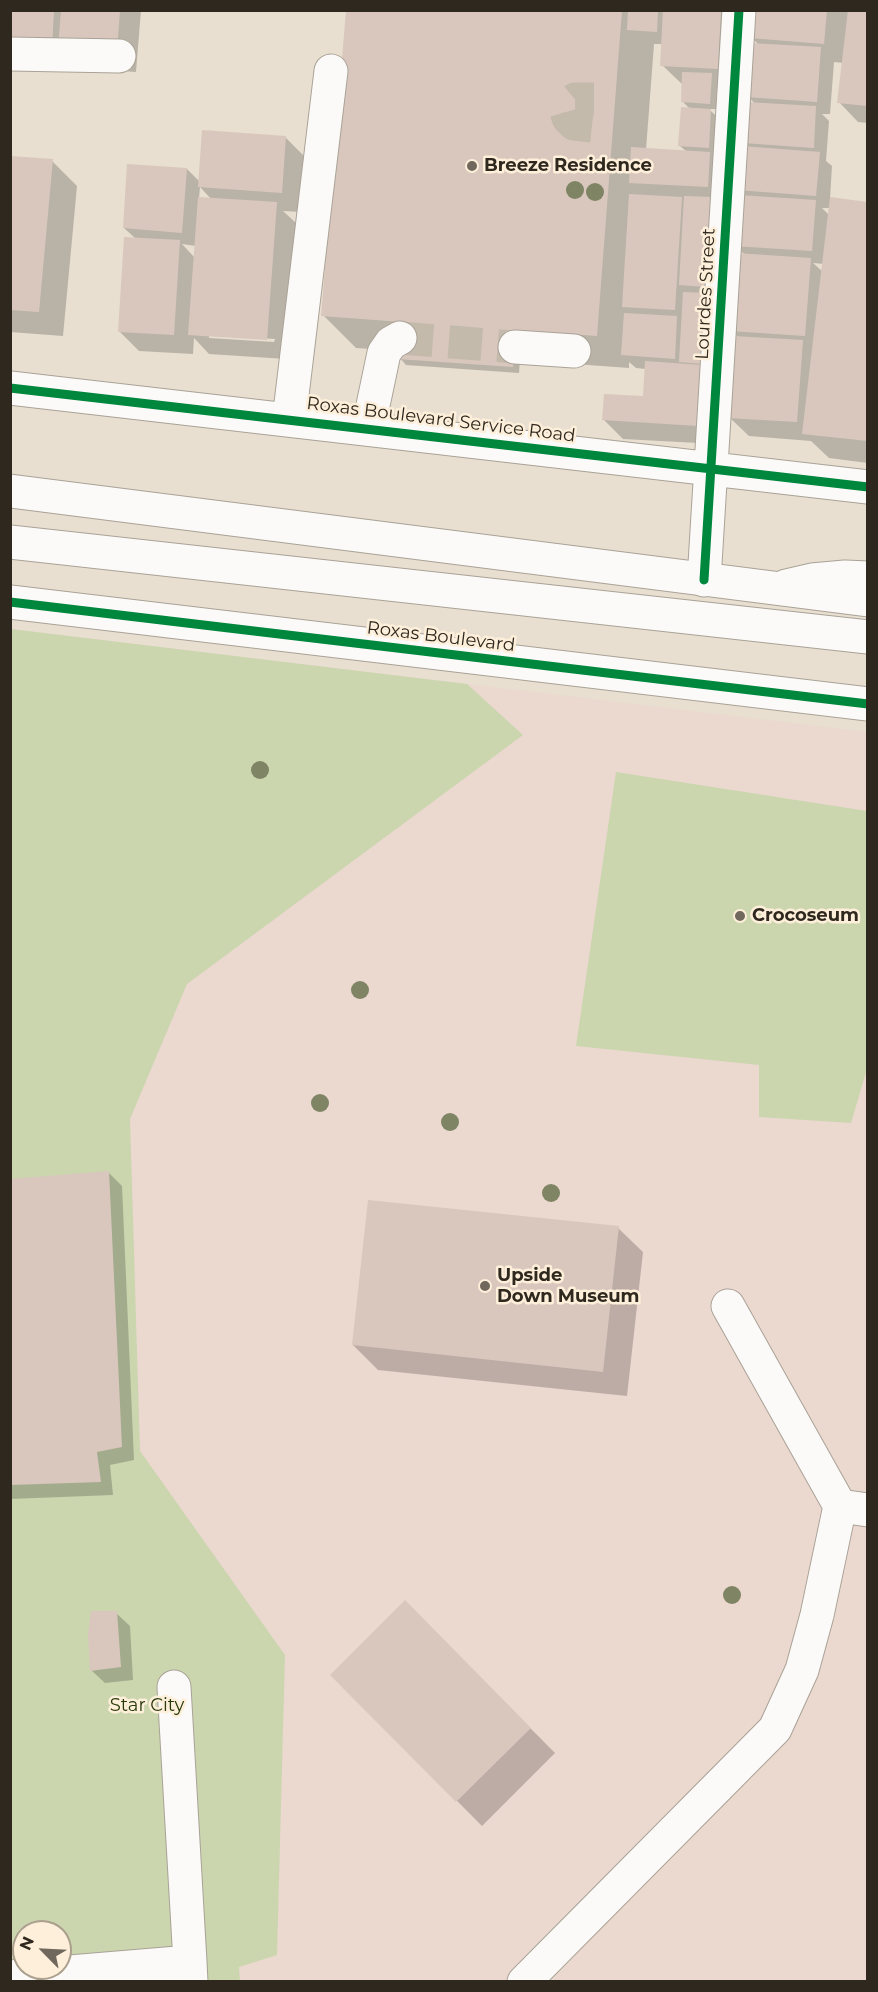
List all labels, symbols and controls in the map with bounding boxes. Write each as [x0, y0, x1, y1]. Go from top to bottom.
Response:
place label: Breeze Residence [484, 155, 652, 177]
marker: Breeze Residence [465, 159, 479, 173]
street label: Lourdes Street [692, 228, 720, 360]
street label: Roxas Boulevard Service Road [305, 393, 577, 447]
street label: Roxas Boulevard [366, 617, 516, 657]
place label: Crocoseum [752, 905, 859, 927]
marker: Crocoseum [733, 909, 747, 923]
place label: Upside Down Museum [497, 1265, 640, 1308]
marker: Upside Down Museum [478, 1279, 492, 1293]
park label: Star City [110, 1695, 184, 1717]
north arrow [12, 1920, 72, 1980]
text: N [16, 1934, 38, 1953]

